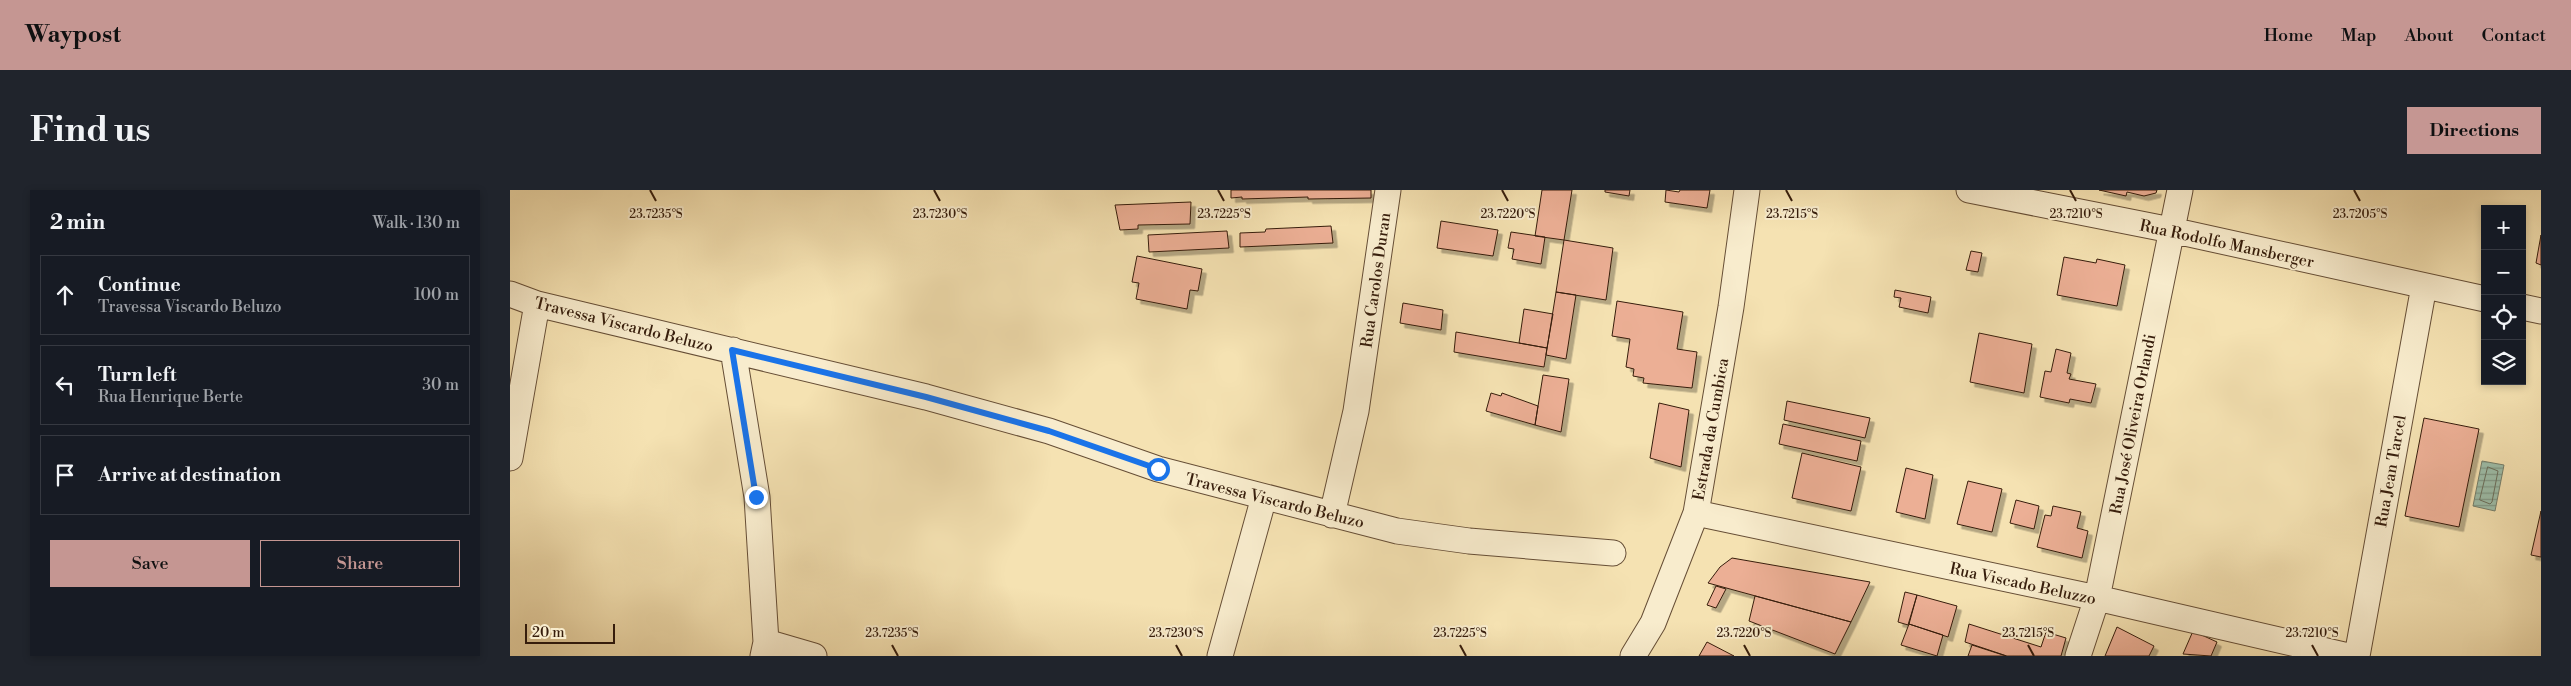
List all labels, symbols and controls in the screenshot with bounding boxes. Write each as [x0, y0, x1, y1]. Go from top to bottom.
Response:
text: Waypost [25, 20, 121, 50]
text: Home [2264, 24, 2313, 47]
text: Map [2341, 24, 2377, 47]
text: About [2405, 24, 2454, 47]
text: Contact [2482, 24, 2546, 47]
button: Directions [2407, 107, 2541, 154]
text: Find us [30, 109, 150, 152]
map controls [2481, 205, 2526, 385]
button: + [2481, 205, 2526, 250]
text: 23.7235°S [629, 207, 683, 222]
text: 23.7230°S [913, 207, 967, 222]
text: 23.7225°S [1197, 207, 1251, 222]
text: 23.7220°S [1481, 207, 1536, 222]
text: 23.7215°S [1766, 207, 1818, 222]
text: 23.7210°S [2049, 207, 2103, 222]
text: 23.7205°S [2333, 207, 2387, 222]
text: 2 min [50, 210, 105, 236]
street label: Rua Carolos Duran [1357, 211, 1395, 349]
text: Walk · 130 m [372, 213, 460, 233]
street label: Rua Rodolfo Mansberger [2138, 216, 2316, 272]
button: − [2481, 250, 2526, 295]
text: Continue [98, 273, 181, 297]
icon: ahead [51, 281, 79, 309]
text: 100 m [414, 285, 459, 305]
street label: Travessa Viscardo Beluzo [532, 293, 715, 357]
button: locate [2481, 295, 2526, 340]
text: Travessa Viscardo Beluzo [98, 297, 282, 317]
street label: Rua José Oliveira Orlandi [2106, 332, 2160, 516]
button: layers [2481, 340, 2526, 385]
street label: Estrada da Cumbica [1689, 355, 1734, 502]
text: Turn left [98, 363, 177, 387]
icon: left [51, 371, 79, 399]
text: 30 m [422, 375, 459, 395]
text: Rua Henrique Berte [98, 387, 243, 407]
street label: Rua Jean Tarcel [2371, 413, 2411, 529]
route start [1147, 458, 1170, 481]
icon: arrive [51, 461, 79, 489]
text: Arrive at destination [98, 463, 281, 487]
street label: Travessa Viscardo Beluzo [1183, 469, 1366, 533]
route end [745, 486, 768, 509]
button: Save [50, 540, 250, 587]
button: Share [260, 540, 460, 587]
street label: Rua Viscado Beluzzo [1948, 559, 2098, 609]
scale bar [525, 621, 615, 644]
text: 20 m [532, 624, 564, 642]
text: 23.7235°S [865, 626, 919, 641]
text: 23.7230°S [1149, 626, 1203, 641]
text: 23.7225°S [1433, 626, 1487, 641]
text: 23.7220°S [1717, 626, 1772, 641]
text: 23.7215°S [2002, 626, 2054, 641]
text: 23.7210°S [2285, 626, 2339, 641]

